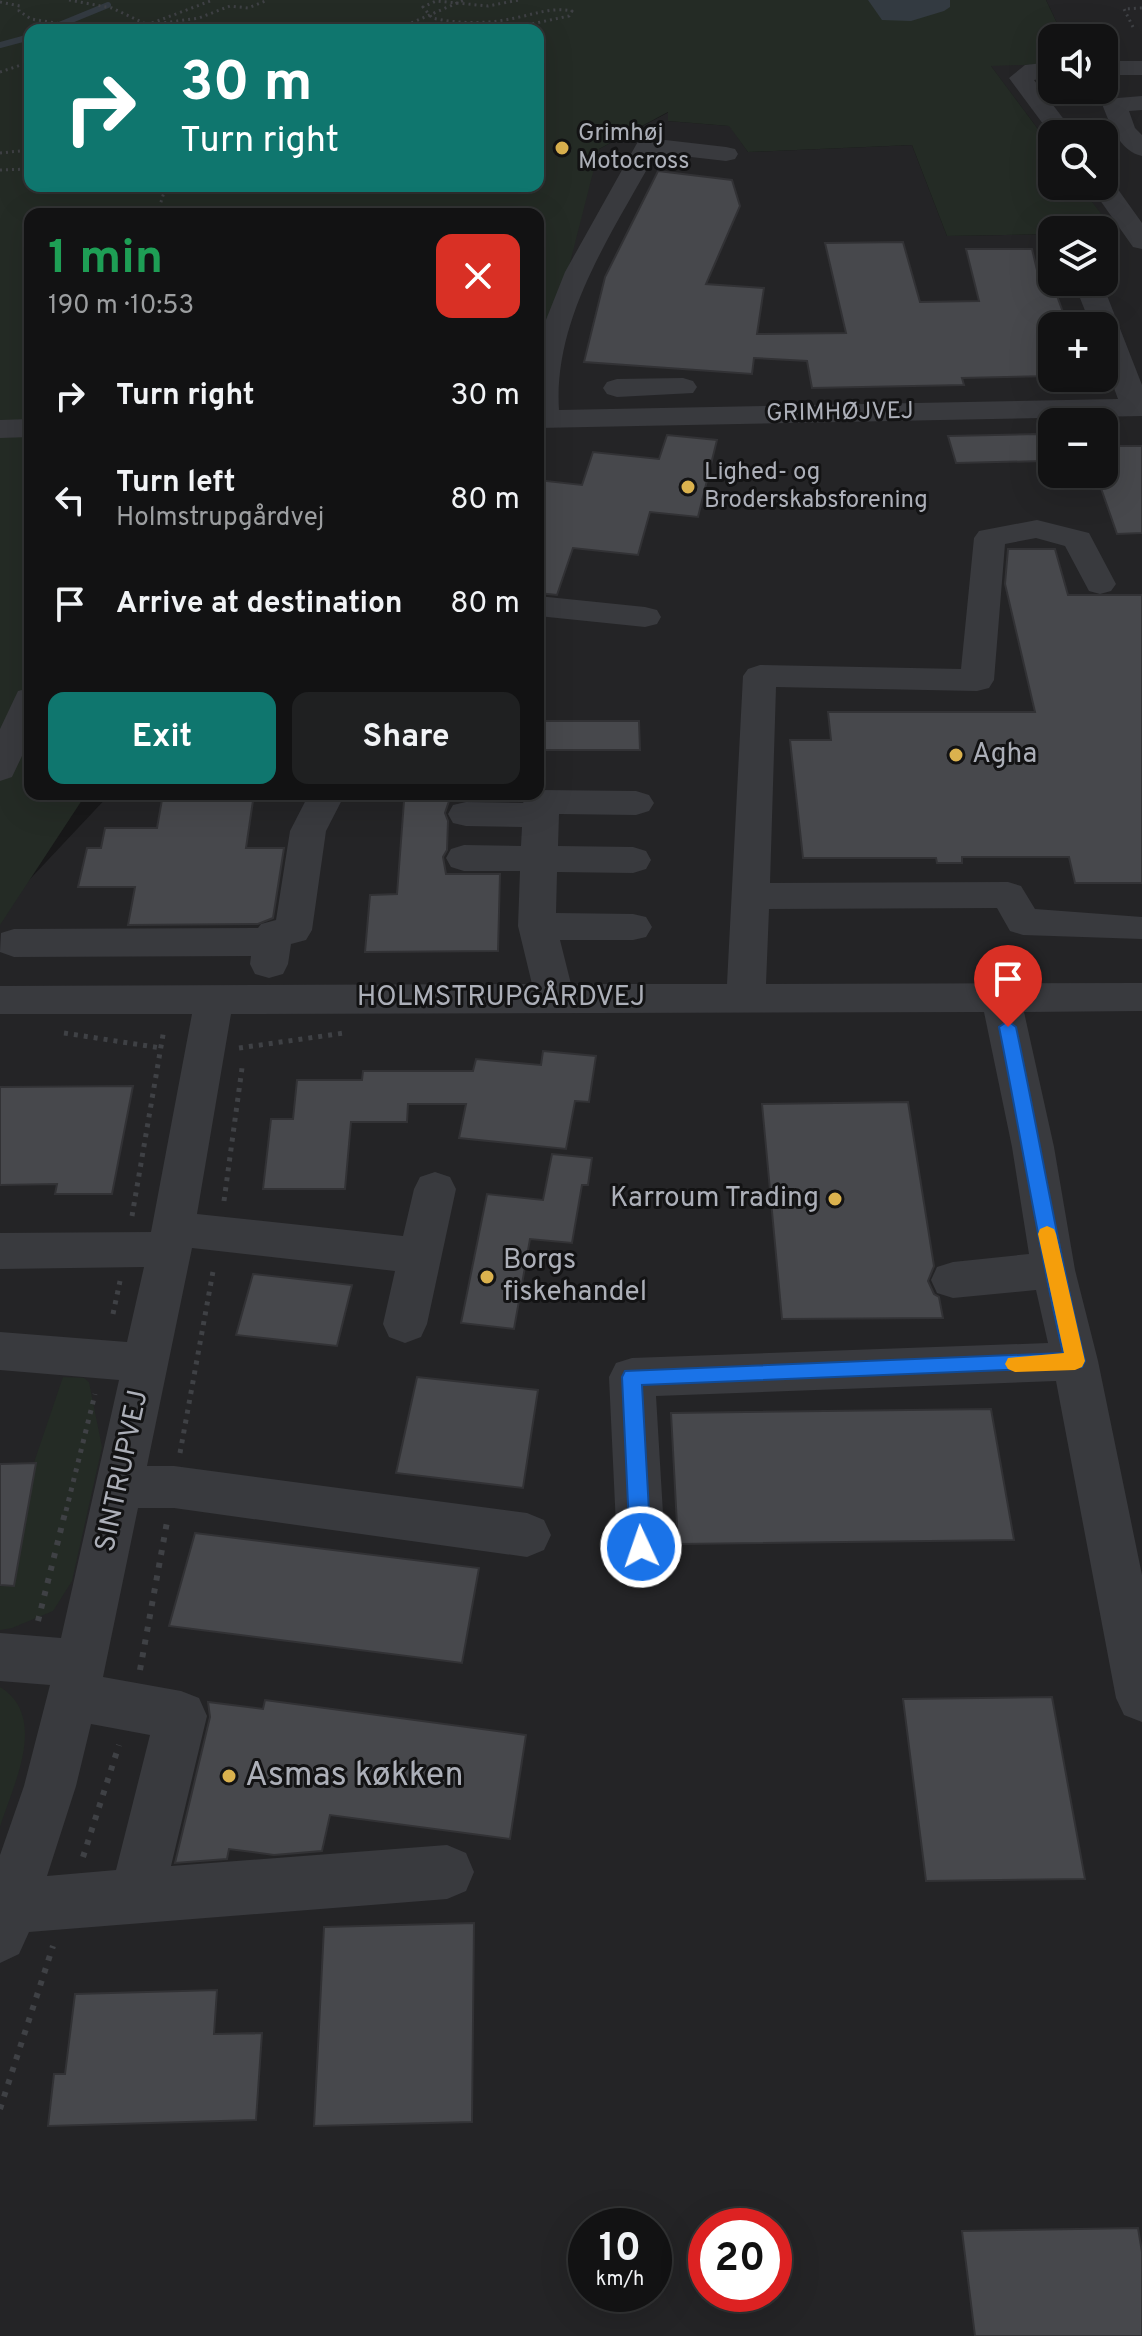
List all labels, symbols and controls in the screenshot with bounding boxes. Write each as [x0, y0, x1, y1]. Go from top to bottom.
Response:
map controls [1038, 24, 1118, 488]
button: sound [1038, 24, 1118, 104]
text: 30 m [180, 50, 313, 120]
icon: right [48, 56, 152, 160]
text: Turn right [180, 119, 339, 165]
place label: Grimhøj Motocross [578, 119, 690, 177]
button: search [1038, 120, 1118, 200]
marker: Grimhøj Motocross [553, 139, 571, 157]
button: layers [1038, 216, 1118, 296]
text: 1 min [48, 230, 163, 290]
button: close [436, 234, 520, 318]
text: 190 m · 10:53 [48, 290, 194, 323]
button: + [1038, 312, 1118, 392]
icon: right [48, 374, 92, 418]
text: Turn right [116, 378, 254, 415]
text: 30 m [451, 378, 520, 415]
street label: GRIMHØJVEJ [766, 397, 914, 429]
button: − [1038, 408, 1118, 488]
place label: Lighed- og Broderskabsforening [704, 458, 928, 516]
text: Turn left [116, 465, 236, 502]
icon: left [48, 478, 92, 522]
marker: Lighed- og Broderskabsforening [679, 478, 697, 496]
text: 80 m [450, 482, 520, 519]
text: Holmstrupgårdvej [116, 502, 324, 535]
icon: arrive [48, 582, 92, 626]
text: Arrive at destination [116, 586, 402, 623]
text: 80 m [450, 586, 520, 623]
button: Exit [48, 692, 276, 784]
button: Share [292, 692, 520, 784]
place label: Agha [972, 737, 1037, 773]
marker: Agha [947, 746, 965, 764]
pin [974, 945, 1042, 1027]
icon: arrive [986, 957, 1030, 1001]
street label: HOLMSTRUPGÅRDVEJ [357, 980, 645, 1016]
place label: Karroum Trading [610, 1181, 819, 1217]
marker: Karroum Trading [826, 1190, 844, 1208]
place label: Borgs fiskehandel [503, 1243, 647, 1311]
marker: Borgs fiskehandel [478, 1268, 496, 1286]
street label: SINTRUPVEJ [88, 1387, 158, 1555]
position arrow [599, 1505, 683, 1589]
place label: Asmas køkken [245, 1755, 464, 1798]
marker: Asmas køkken [220, 1767, 238, 1785]
speed limit sign: 20 [688, 2208, 792, 2312]
text: 10 [599, 2225, 641, 2275]
text: km/h [596, 2267, 644, 2293]

